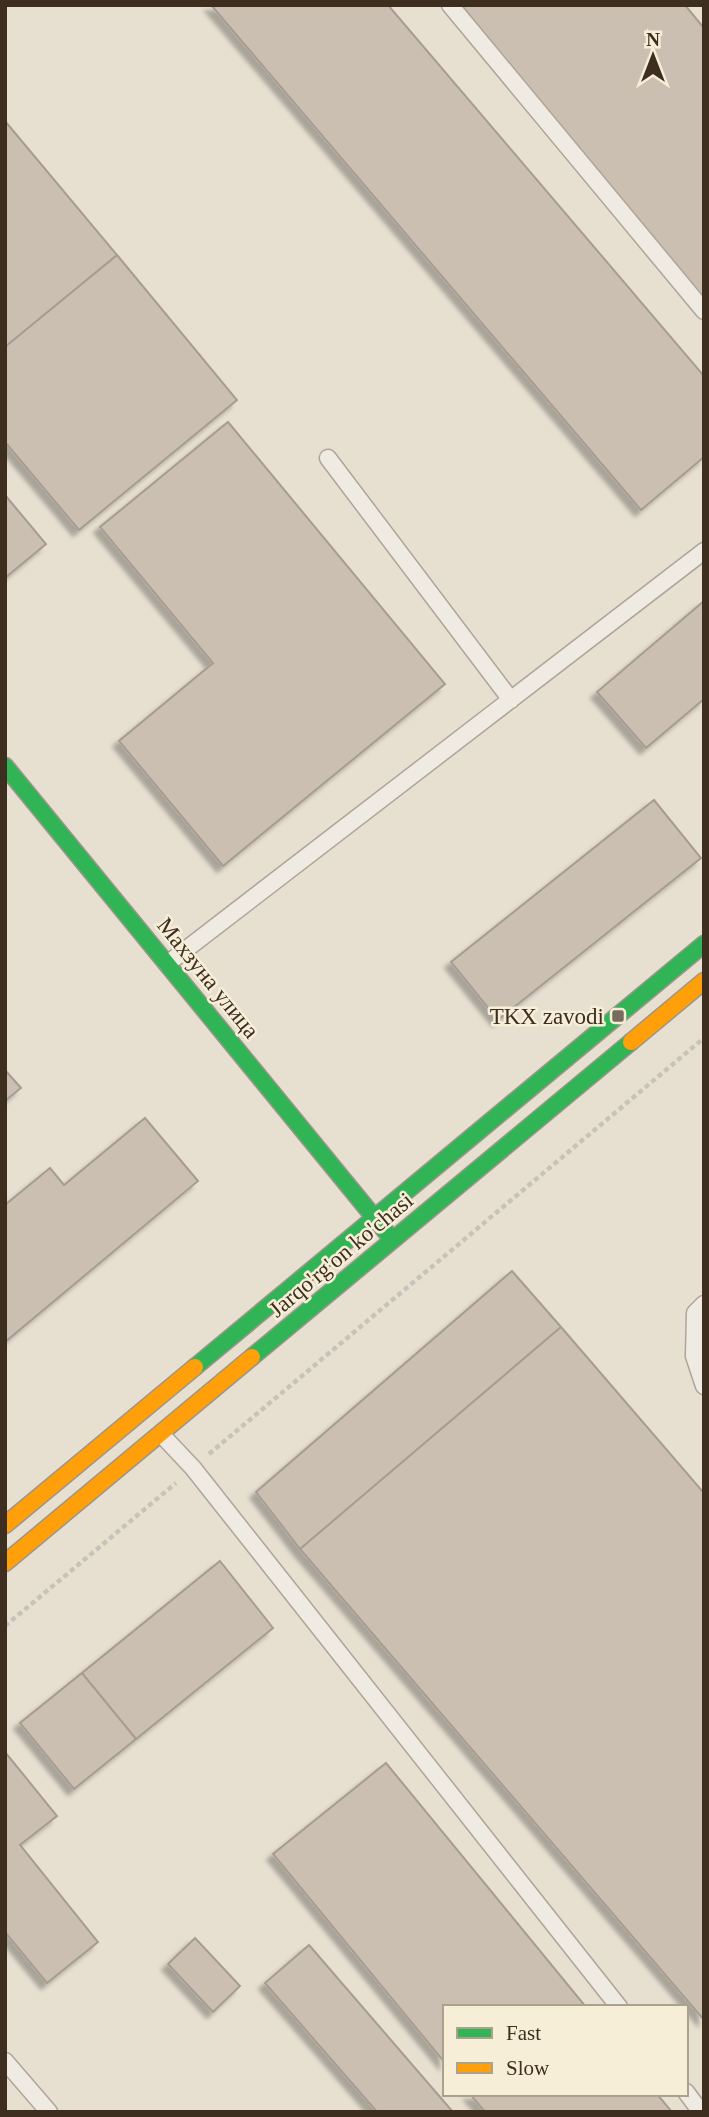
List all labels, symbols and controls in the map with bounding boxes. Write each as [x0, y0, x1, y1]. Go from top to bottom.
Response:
north arrow [618, 21, 688, 91]
text: N [646, 29, 660, 50]
street label: Махзуна улица [152, 913, 264, 1043]
place label: TKX zavodi [490, 1004, 604, 1029]
marker: TKX zavodi [610, 1008, 626, 1024]
street label: Jarqo'rg'on ko'chasi [264, 1188, 418, 1322]
legend [443, 2005, 688, 2096]
text: Fast [506, 2021, 541, 2045]
text: Slow [506, 2056, 550, 2080]

